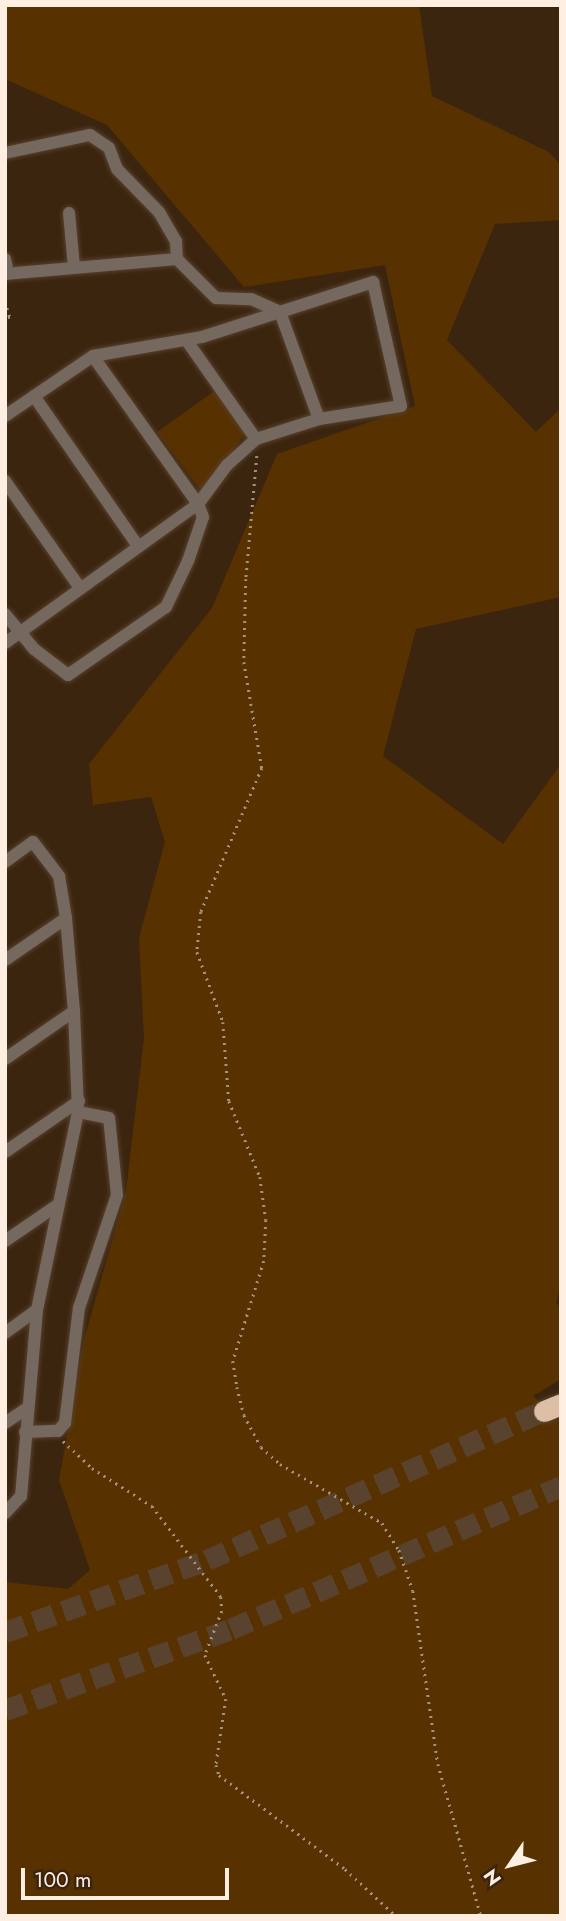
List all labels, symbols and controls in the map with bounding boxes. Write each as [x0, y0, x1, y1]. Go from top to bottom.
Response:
north arrow [475, 1830, 545, 1900]
scale bar [24, 1854, 233, 1898]
text: N [477, 1863, 508, 1891]
text: 100 m [34, 1865, 91, 1895]

